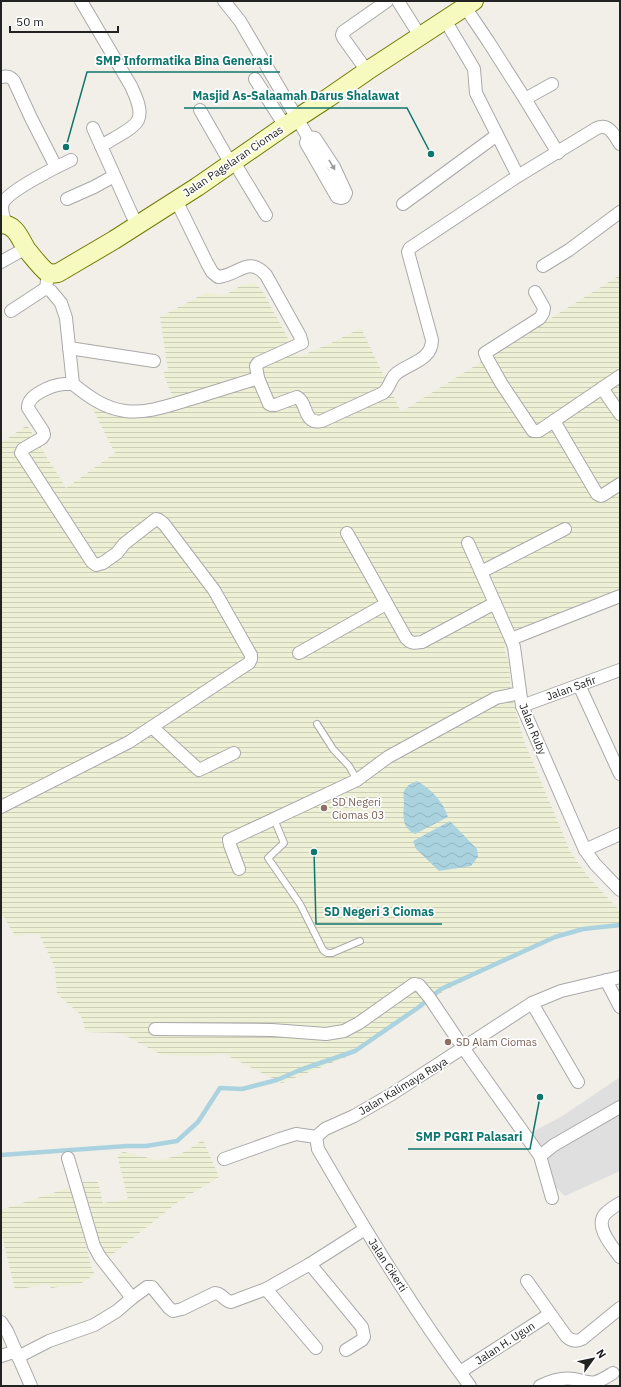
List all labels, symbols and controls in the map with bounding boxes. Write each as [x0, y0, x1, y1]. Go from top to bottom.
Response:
scale bar [10, 8, 118, 34]
text: 50 m [16, 14, 44, 29]
callout: SMP Informatika Bina Generasi [87, 48, 280, 72]
text: SMP Informatika Bina Generasi [96, 53, 272, 68]
callout: Masjid As-Salaamah Darus Shalawat [184, 84, 407, 108]
text: Masjid As-Salaamah Darus Shalawat [193, 88, 400, 103]
street label: Jalan Pagelaran Ciomas [180, 122, 286, 200]
one-way arrow [329, 159, 336, 171]
street label: Jalan Safir [544, 673, 598, 703]
street label: Jalan Ruby [516, 701, 550, 757]
place label: SD Negeri Ciomas 03 [332, 795, 384, 822]
marker: SD Negeri Ciomas 03 [319, 803, 329, 813]
callout: SD Negeri 3 Ciomas [316, 900, 442, 924]
text: SD Negeri 3 Ciomas [324, 904, 434, 919]
place label: SD Alam Ciomas [456, 1035, 537, 1049]
marker: SD Alam Ciomas [443, 1037, 453, 1047]
street label: Jalan Kalimaya Raya [356, 1054, 450, 1118]
callout: SMP PGRI Palasari [408, 1125, 530, 1149]
text: SMP PGRI Palasari [416, 1129, 522, 1144]
street label: Jalan Cikerti [365, 1236, 411, 1294]
street label: Jalan H. Ugun [473, 1319, 537, 1367]
north arrow [573, 1339, 613, 1379]
text: N [593, 1346, 609, 1361]

